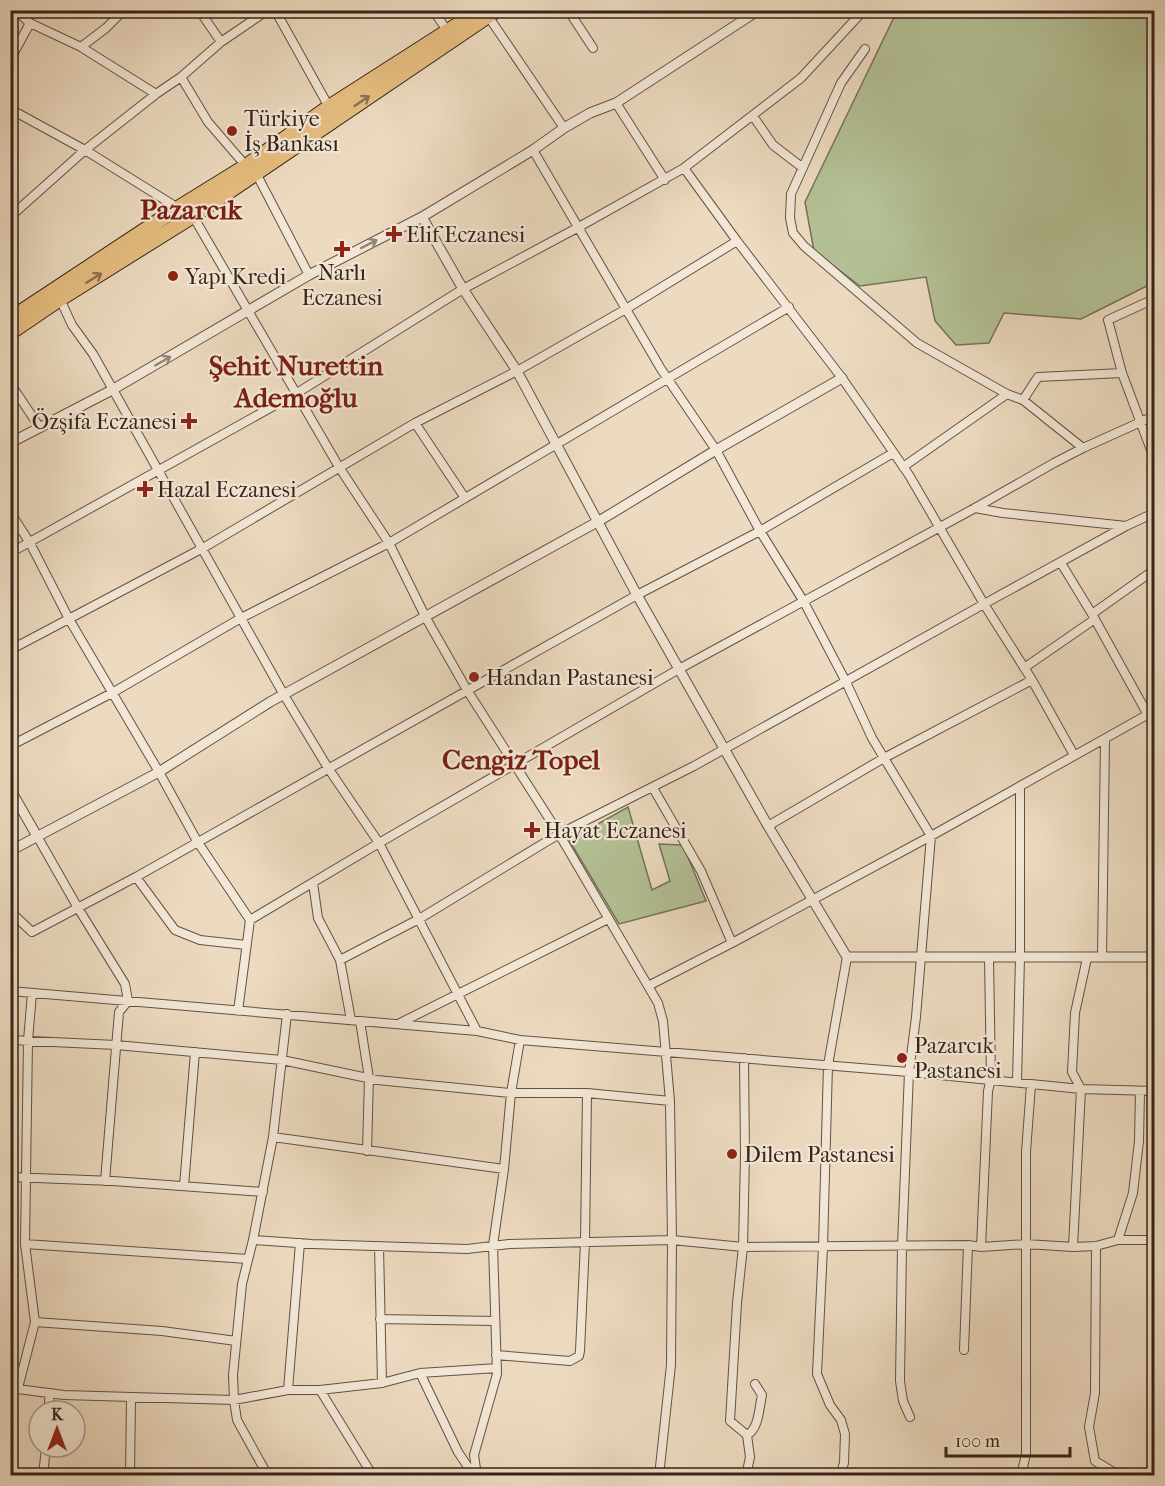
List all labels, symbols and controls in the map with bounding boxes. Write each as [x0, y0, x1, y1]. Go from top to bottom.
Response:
one-way arrow [353, 95, 370, 107]
place label: Türkiye İş Bankası [244, 106, 339, 157]
marker: Türkiye İş Bankası [225, 124, 239, 138]
district label: Pazarcık [140, 193, 243, 226]
place label: Elif Eczanesi [406, 222, 526, 248]
marker: Elif Eczanesi [387, 227, 401, 241]
one-way arrow [360, 238, 377, 250]
marker: Narlı Eczanesi [335, 242, 349, 256]
place label: Narlı Eczanesi [301, 260, 383, 311]
place label: Yapı Kredi [184, 264, 287, 290]
marker: Yapı Kredi [166, 269, 180, 283]
one-way arrow [85, 271, 102, 283]
district label: Şehit Nurettin Ademoğlu [209, 349, 384, 414]
one-way arrow [154, 354, 171, 366]
place label: Özşifa Eczanesi [32, 408, 177, 435]
marker: Özşifa Eczanesi [182, 414, 196, 428]
place label: Hazal Eczanesi [157, 477, 297, 503]
marker: Hazal Eczanesi [138, 482, 152, 496]
place label: Handan Pastanesi [486, 665, 654, 691]
marker: Handan Pastanesi [467, 670, 481, 684]
district label: Cengiz Topel [442, 743, 600, 776]
place label: Hayat Eczanesi [544, 818, 687, 844]
marker: Hayat Eczanesi [525, 823, 539, 837]
place label: Pazarcık Pastanesi [914, 1033, 1002, 1084]
marker: Pazarcık Pastanesi [895, 1051, 909, 1065]
place label: Dilem Pastanesi [744, 1142, 895, 1168]
marker: Dilem Pastanesi [725, 1147, 739, 1161]
north arrow [27, 1399, 87, 1459]
text: K [51, 1405, 64, 1424]
scale bar [946, 1420, 1070, 1458]
text: 100 m [955, 1431, 1000, 1452]

